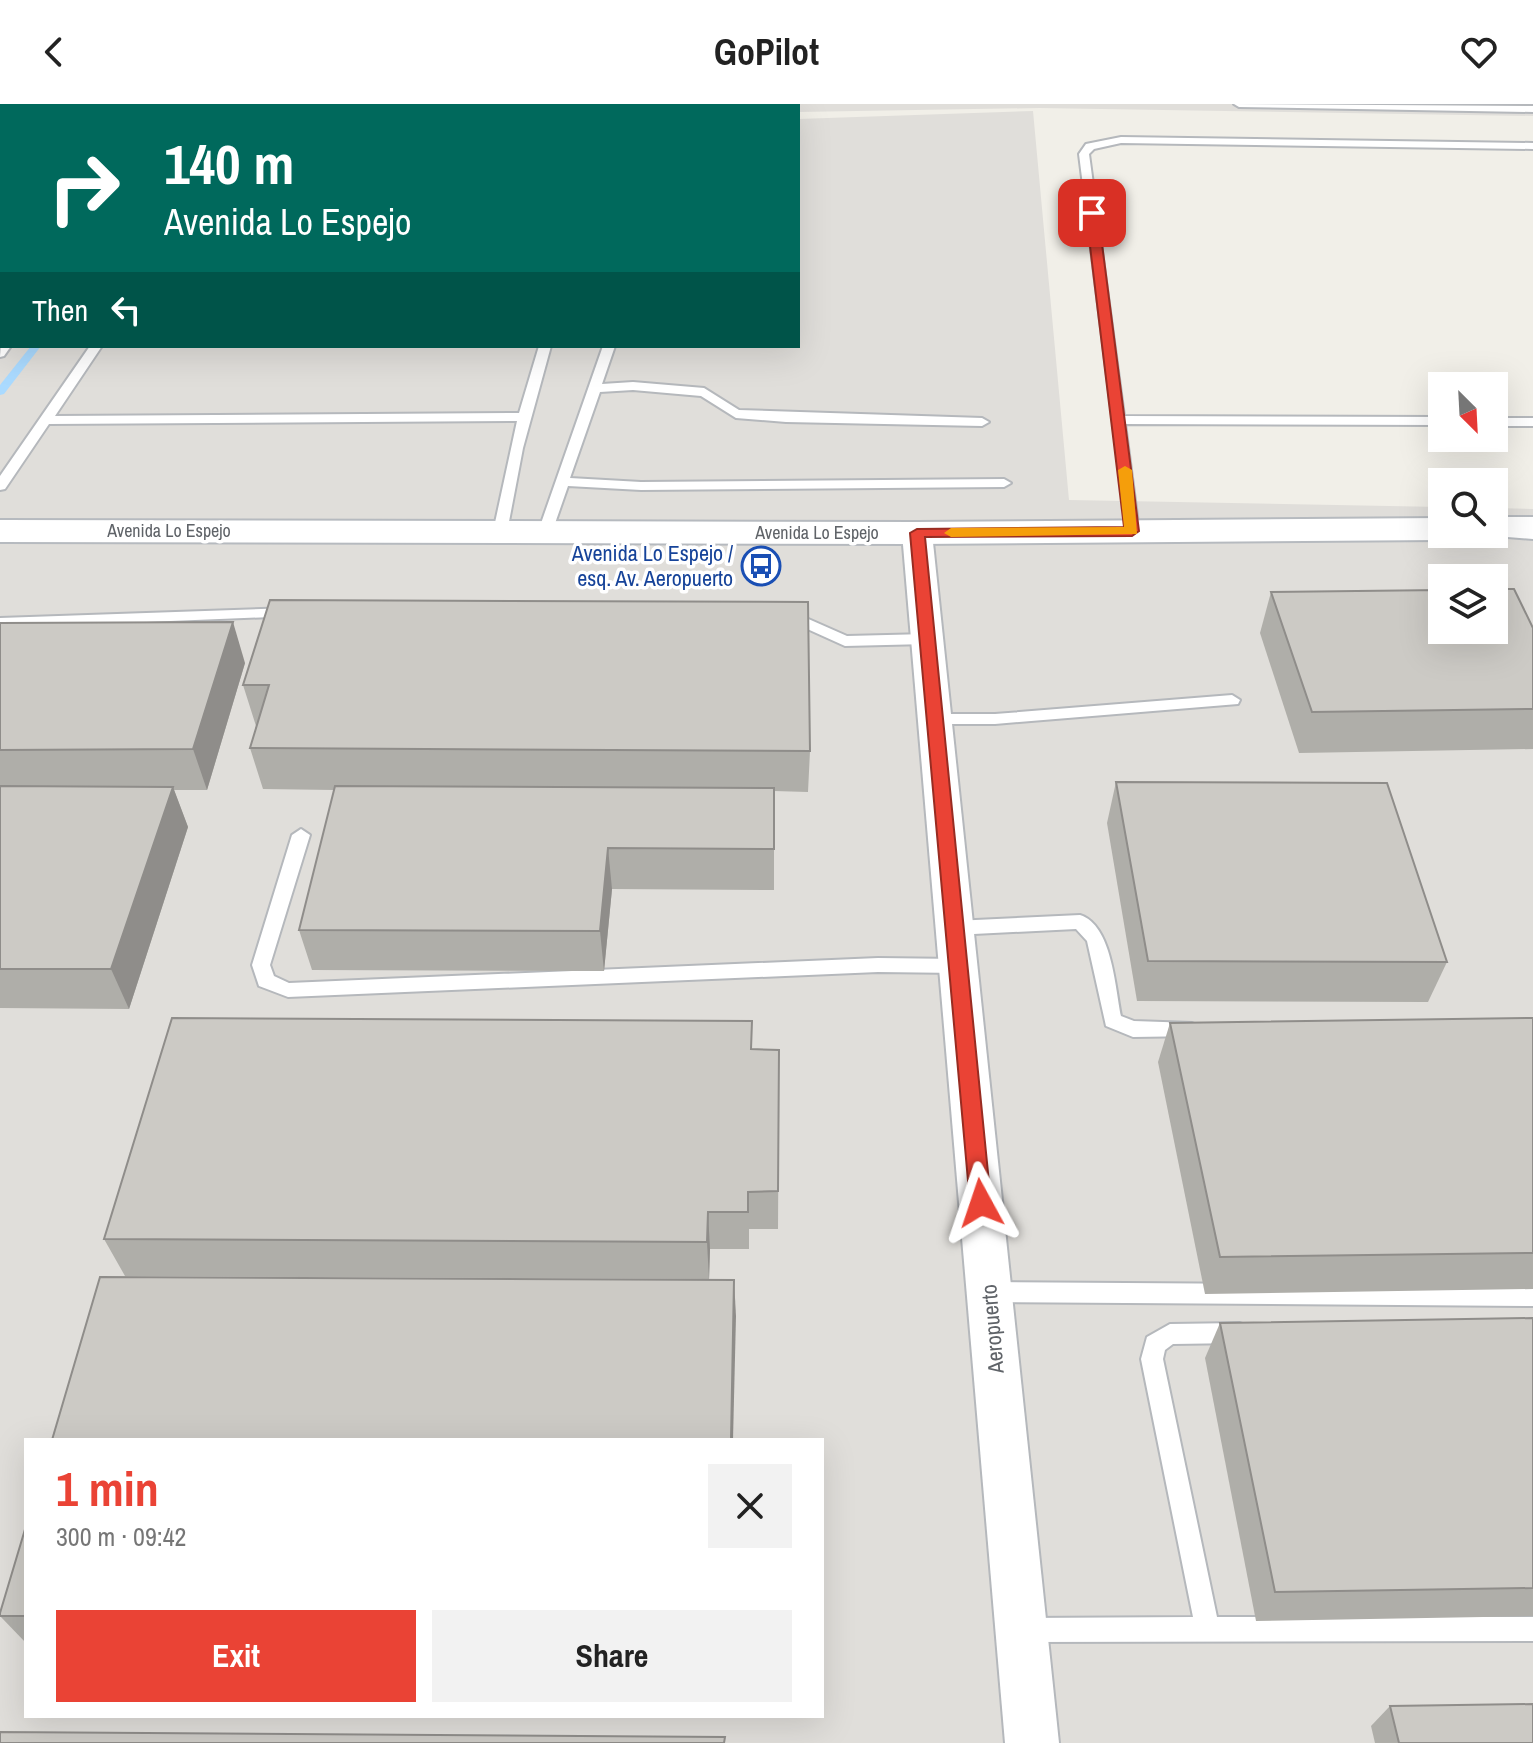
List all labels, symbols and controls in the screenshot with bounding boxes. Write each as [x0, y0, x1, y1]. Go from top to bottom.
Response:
text: GoPilot [714, 28, 819, 76]
icon: back [32, 30, 76, 74]
icon: heart [1457, 30, 1501, 74]
text: 140 m [164, 126, 294, 201]
icon: right [32, 136, 136, 240]
pin [1058, 179, 1126, 247]
icon: arrive [1070, 191, 1114, 235]
text: Avenida Lo Espejo [164, 198, 411, 246]
icon: left [104, 288, 148, 332]
text: Then [32, 290, 88, 330]
north arrow [1428, 372, 1508, 452]
map controls [1428, 372, 1508, 644]
button: search [1428, 468, 1508, 548]
street label: Avenida Lo Espejo [106, 518, 231, 543]
street label: Avenida Lo Espejo [754, 520, 879, 545]
place label: Avenida Lo Espejo / esq. Av. Aeropuerto [571, 538, 734, 593]
bus stop icon: Avenida Lo Espejo / esq. Av. Aeropuerto [740, 545, 782, 587]
button: layers [1428, 564, 1508, 644]
position arrow [939, 1161, 1023, 1245]
street label: Aeropuerto [973, 1283, 1011, 1376]
text: 1 min [56, 1456, 159, 1521]
button: close [708, 1464, 792, 1548]
text: 300 m · 09:42 [56, 1519, 186, 1554]
button: Exit [56, 1610, 416, 1702]
button: Share [432, 1610, 792, 1702]

